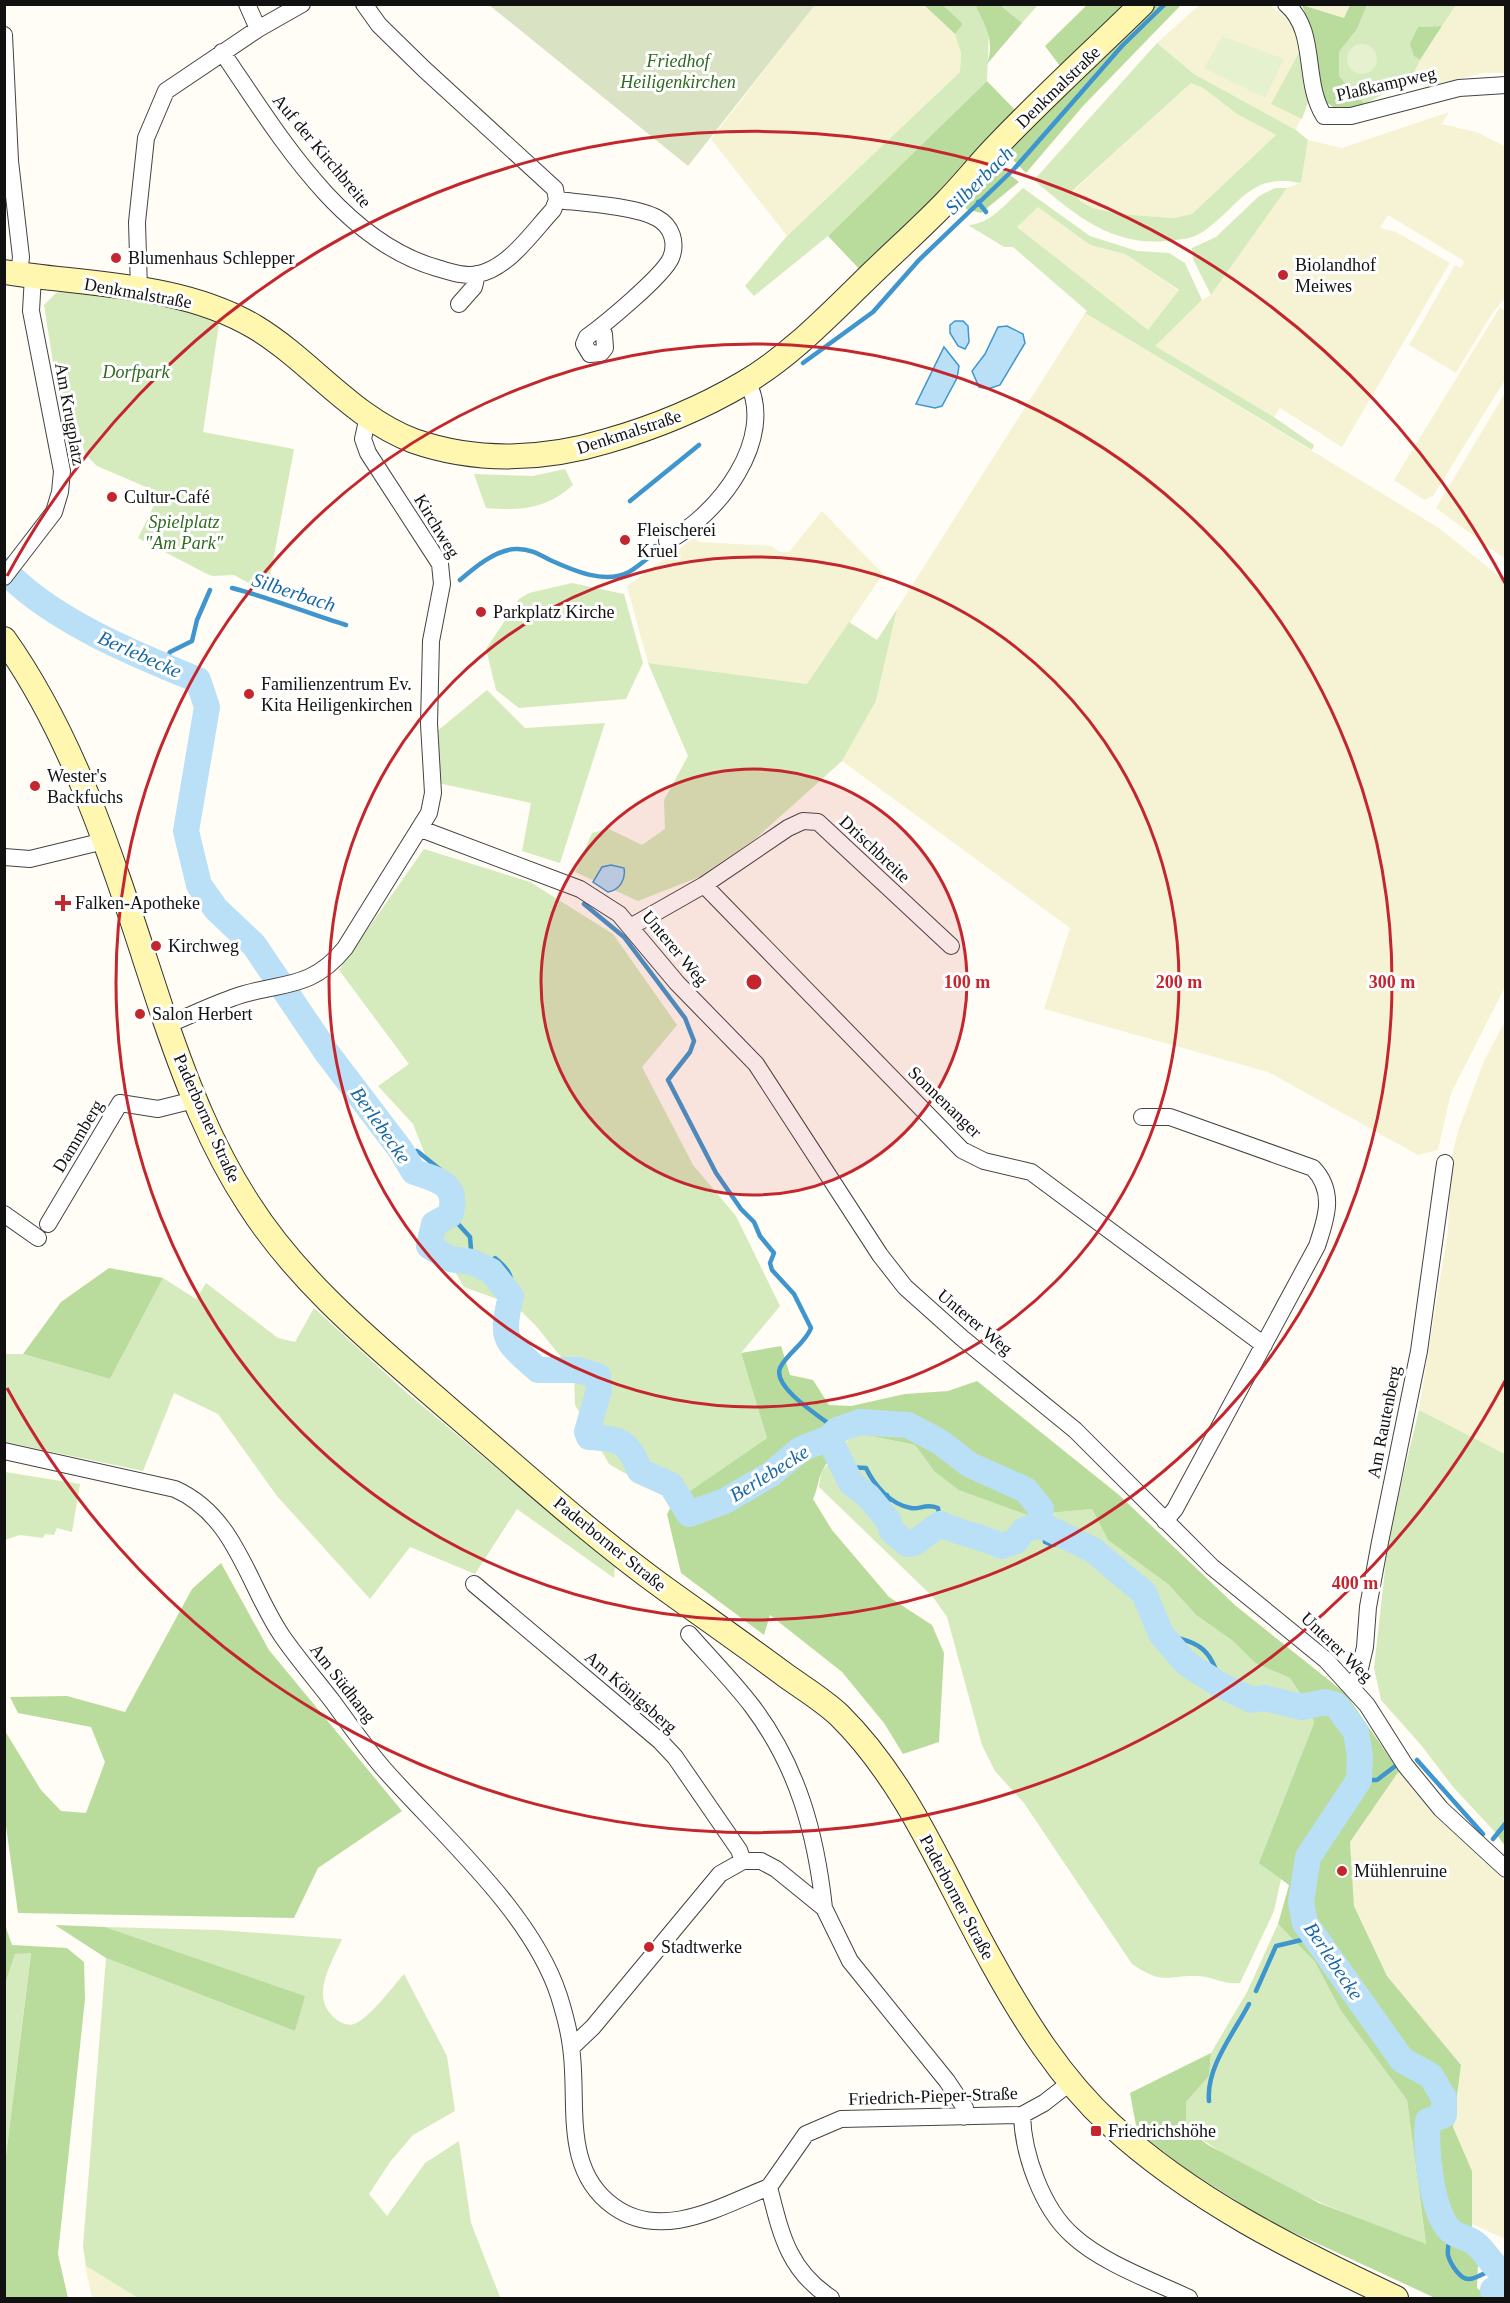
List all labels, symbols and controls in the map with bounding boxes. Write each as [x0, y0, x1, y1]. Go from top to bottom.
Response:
street label: Denkmalstraße [1012, 42, 1104, 132]
park label: Friedhof Heiligenkirchen [619, 51, 736, 92]
street label: Plaßkampweg [1334, 63, 1438, 105]
street label: Auf der Kirchbreite [269, 90, 375, 212]
water label: Silberbach [941, 142, 1017, 218]
place label: Blumenhaus Schlepper [128, 248, 294, 268]
marker: Blumenhaus Schlepper [109, 251, 123, 265]
place label: Biolandhof Meiwes [1295, 255, 1376, 296]
marker: Biolandhof Meiwes [1276, 268, 1290, 282]
street label: Denkmalstraße [83, 274, 193, 312]
street label: Am Krugplatz [51, 361, 89, 467]
park label: Dorfpark [102, 362, 171, 382]
street label: Denkmalstraße [574, 406, 684, 458]
place label: Cultur-Café [124, 487, 210, 507]
marker: Cultur-Café [105, 490, 119, 504]
street label: Kirchweg [410, 490, 464, 562]
park label: Spielplatz "Am Park" [145, 512, 224, 553]
place label: Fleischerei Kruel [637, 520, 716, 561]
marker: Fleischerei Kruel [618, 533, 632, 547]
water label: Silberbach [249, 568, 339, 616]
place label: Parkplatz Kirche [493, 602, 614, 622]
marker: Parkplatz Kirche [474, 605, 488, 619]
water label: Berlebecke [95, 626, 185, 682]
place label: Familienzentrum Ev. Kita Heiligenkirchen [261, 674, 412, 715]
marker: Familienzentrum Ev. Kita Heiligenkirchen [242, 687, 256, 701]
place label: Wester's Backfuchs [47, 766, 123, 807]
marker: Wester's Backfuchs [28, 779, 42, 793]
street label: Drischbreite [836, 811, 914, 887]
place label: Falken-Apotheke [75, 893, 200, 913]
marker: Falken-Apotheke [56, 896, 70, 910]
street label: Unterer Weg [638, 906, 712, 990]
place label: Kirchweg [168, 936, 239, 956]
marker: Kirchweg [149, 939, 163, 953]
centre of rings [744, 972, 764, 992]
text: 100 m [944, 972, 990, 992]
text: 200 m [1156, 972, 1202, 992]
text: 300 m [1369, 972, 1415, 992]
place label: Salon Herbert [152, 1004, 252, 1024]
marker: Salon Herbert [133, 1007, 147, 1021]
street label: Paderborner Straße [170, 1051, 244, 1185]
street label: Sonnenanger [904, 1062, 986, 1142]
water label: Berlebecke [347, 1082, 416, 1168]
street label: Dammberg [49, 1096, 107, 1176]
street label: Unterer Weg [933, 1285, 1017, 1359]
street label: Am Rautenberg [1363, 1364, 1405, 1480]
water label: Berlebecke [726, 1440, 813, 1506]
street label: Paderborner Straße [550, 1493, 670, 1595]
text: 400 m [1332, 1573, 1378, 1593]
street label: Unterer Weg [1297, 1608, 1377, 1686]
street label: Am Südhang [306, 1640, 380, 1726]
street label: Am Königsberg [581, 1647, 681, 1737]
street label: Paderborner Straße [916, 1831, 998, 1963]
place label: Mühlenruine [1354, 1861, 1447, 1881]
marker: Mühlenruine [1335, 1864, 1349, 1878]
water label: Berlebecke [1300, 1918, 1368, 2004]
place label: Stadtwerke [661, 1937, 742, 1957]
marker: Stadtwerke [642, 1940, 656, 1954]
street label: Friedrich-Pieper-Straße [848, 2083, 1018, 2109]
place label: Friedrichshöhe [1108, 2121, 1216, 2141]
marker: Friedrichshöhe [1089, 2124, 1103, 2138]

